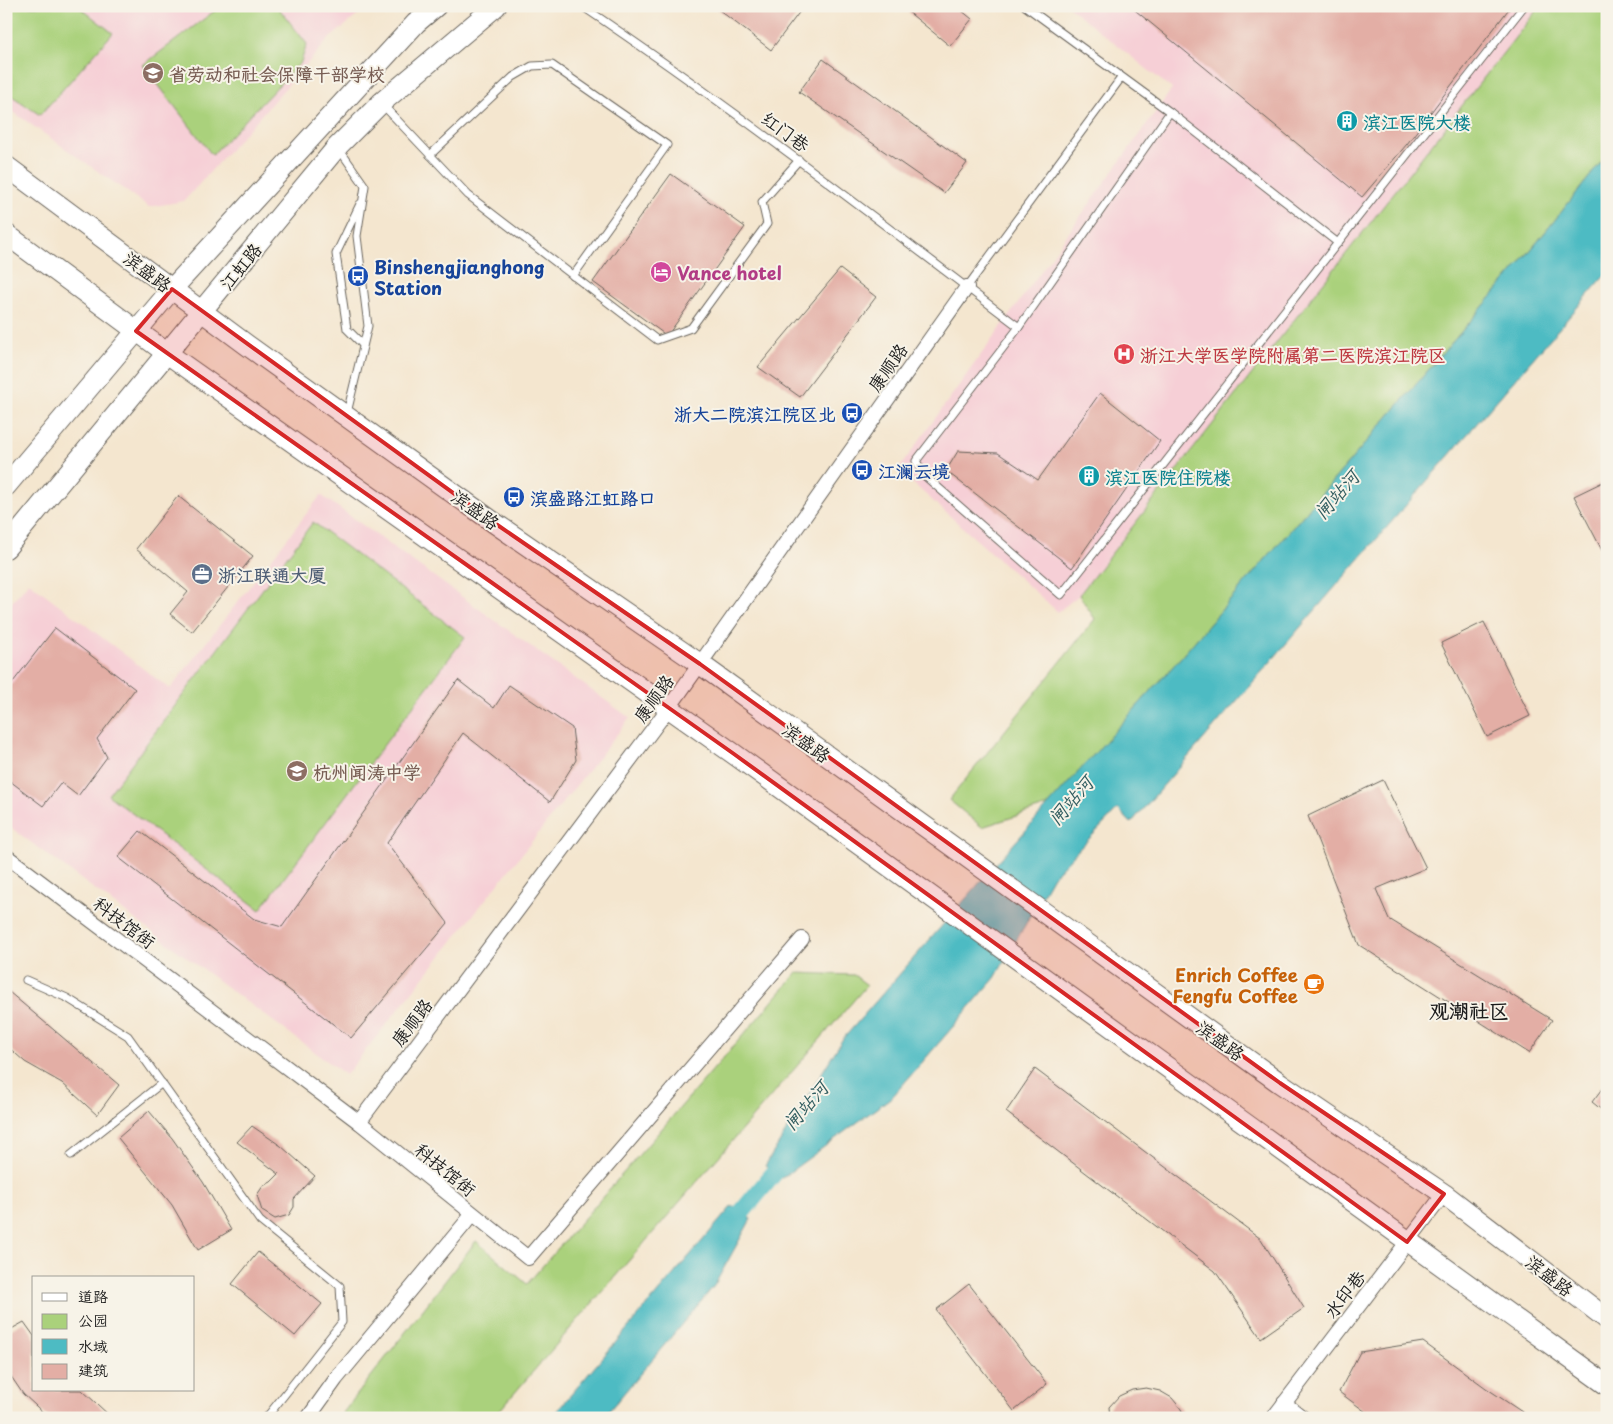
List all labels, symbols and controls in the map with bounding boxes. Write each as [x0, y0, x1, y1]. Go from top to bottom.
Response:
place label: 省劳动和社会保障干部学校 [169, 60, 385, 87]
school or university icon: 省劳动和社会保障干部学校 [141, 61, 165, 85]
street label: 红门巷 [756, 104, 816, 158]
place label: 滨江医院大楼 [1363, 108, 1471, 135]
building icon: 滨江医院大楼 [1335, 109, 1359, 133]
street label: 江虹路 [213, 237, 267, 295]
street label: 滨盛路 [118, 244, 178, 298]
place label: Binshengjianghong Station [374, 253, 545, 301]
place label: Vance hotel [677, 259, 782, 286]
hotel icon: Vance hotel [649, 260, 673, 284]
bus stop icon: Binshengjianghong Station [346, 264, 370, 288]
street label: 康顺路 [860, 337, 914, 397]
place label: 浙江大学医学院附属第二医院滨江院区 [1140, 341, 1446, 368]
hospital icon: 浙江大学医学院附属第二医院滨江院区 [1112, 342, 1136, 366]
place label: 浙大二院滨江院区北 [674, 400, 836, 427]
bus stop icon: 浙大二院滨江院区北 [840, 401, 864, 425]
place label: 江澜云境 [878, 457, 950, 484]
bus stop icon: 江澜云境 [850, 458, 874, 482]
water label: 闸站河 [1307, 461, 1367, 525]
place label: 滨江医院住院楼 [1105, 463, 1231, 490]
building icon: 滨江医院住院楼 [1077, 464, 1101, 488]
street label: 滨盛路 [446, 482, 506, 536]
place label: 滨盛路江虹路口 [530, 484, 656, 511]
bus stop icon: 滨盛路江虹路口 [502, 485, 526, 509]
place label: 浙江联通大厦 [218, 561, 326, 588]
office icon: 浙江联通大厦 [190, 562, 214, 586]
street label: 康顺路 [626, 668, 680, 728]
street label: 滨盛路 [777, 715, 837, 769]
place label: 杭州闻涛中学 [313, 758, 421, 785]
school or university icon: 杭州闻涛中学 [285, 759, 309, 783]
water label: 闸站河 [1041, 767, 1101, 831]
street label: 科技馆街 [88, 890, 162, 954]
place label: Enrich Coffee Fengfu Coffee [1172, 961, 1298, 1009]
cafe icon: Enrich Coffee Fengfu Coffee [1302, 972, 1326, 996]
street label: 康顺路 [384, 992, 438, 1052]
district label: 观潮社区 [1429, 995, 1509, 1025]
street label: 滨盛路 [1191, 1013, 1251, 1067]
water label: 闸站河 [776, 1072, 836, 1136]
street label: 科技馆街 [410, 1136, 482, 1202]
street label: 滨盛路 [1520, 1248, 1580, 1302]
street label: 水印巷 [1317, 1264, 1371, 1324]
legend [32, 1276, 195, 1392]
text: 道路 [78, 1284, 108, 1307]
text: 公园 [78, 1308, 108, 1331]
text: 水域 [78, 1334, 108, 1357]
text: 建筑 [78, 1358, 108, 1381]

